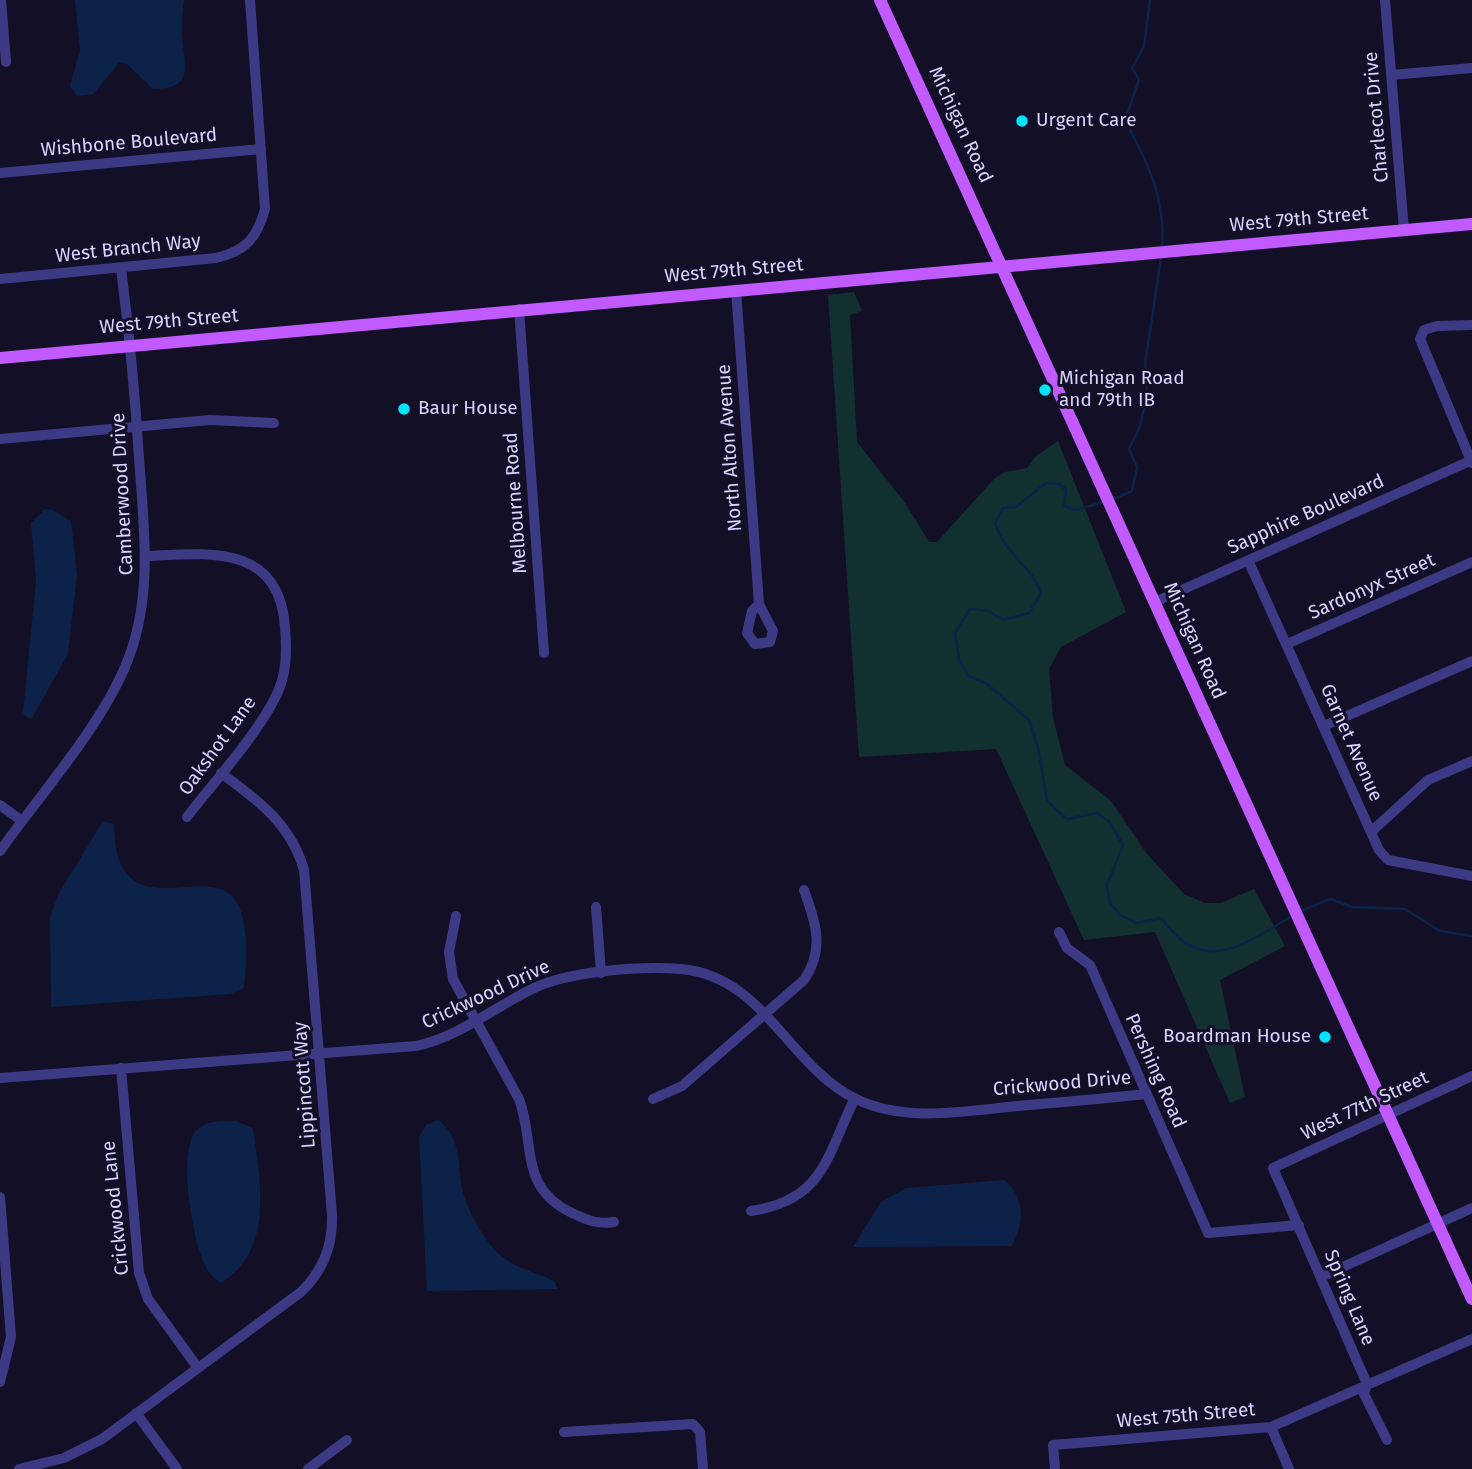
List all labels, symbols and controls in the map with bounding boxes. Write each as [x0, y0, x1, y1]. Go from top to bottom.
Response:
street label: Charlecot Drive [1360, 51, 1394, 183]
street label: Michigan Road [923, 63, 997, 187]
place label: Urgent Care [1036, 110, 1136, 132]
marker: Urgent Care [1014, 113, 1030, 129]
street label: Wishbone Boulevard [40, 124, 218, 162]
street label: West 79th Street [1229, 203, 1369, 237]
street label: West Branch Way [54, 230, 202, 268]
street label: West 79th Street [664, 254, 804, 288]
street label: West 79th Street [99, 305, 239, 339]
street label: North Alton Avenue [713, 364, 747, 532]
place label: Michigan Road and 79th IB [1059, 368, 1185, 412]
marker: Michigan Road and 79th IB [1037, 382, 1053, 398]
place label: Baur House [418, 398, 518, 420]
marker: Baur House [396, 401, 412, 417]
street label: Camberwood Drive [107, 412, 139, 576]
street label: Melbourne Road [500, 431, 532, 575]
street label: Sapphire Boulevard [1224, 470, 1388, 560]
street label: Sardonyx Street [1305, 549, 1439, 625]
street label: Michigan Road [1158, 579, 1230, 703]
street label: Garnet Avenue [1315, 681, 1387, 805]
street label: Oakshot Lane [174, 692, 262, 800]
street label: Crickwood Drive [418, 955, 554, 1035]
street label: Pershing Road [1120, 1010, 1190, 1132]
street label: Lippincott Way [289, 1021, 321, 1149]
place label: Boardman House [1163, 1026, 1311, 1048]
marker: Boardman House [1317, 1029, 1333, 1045]
street label: West 77th Street [1298, 1066, 1432, 1146]
street label: Crickwood Drive [992, 1067, 1132, 1101]
street label: Crickwood Lane [98, 1140, 134, 1276]
street label: Spring Lane [1319, 1247, 1379, 1349]
street label: West 75th Street [1116, 1399, 1256, 1433]

